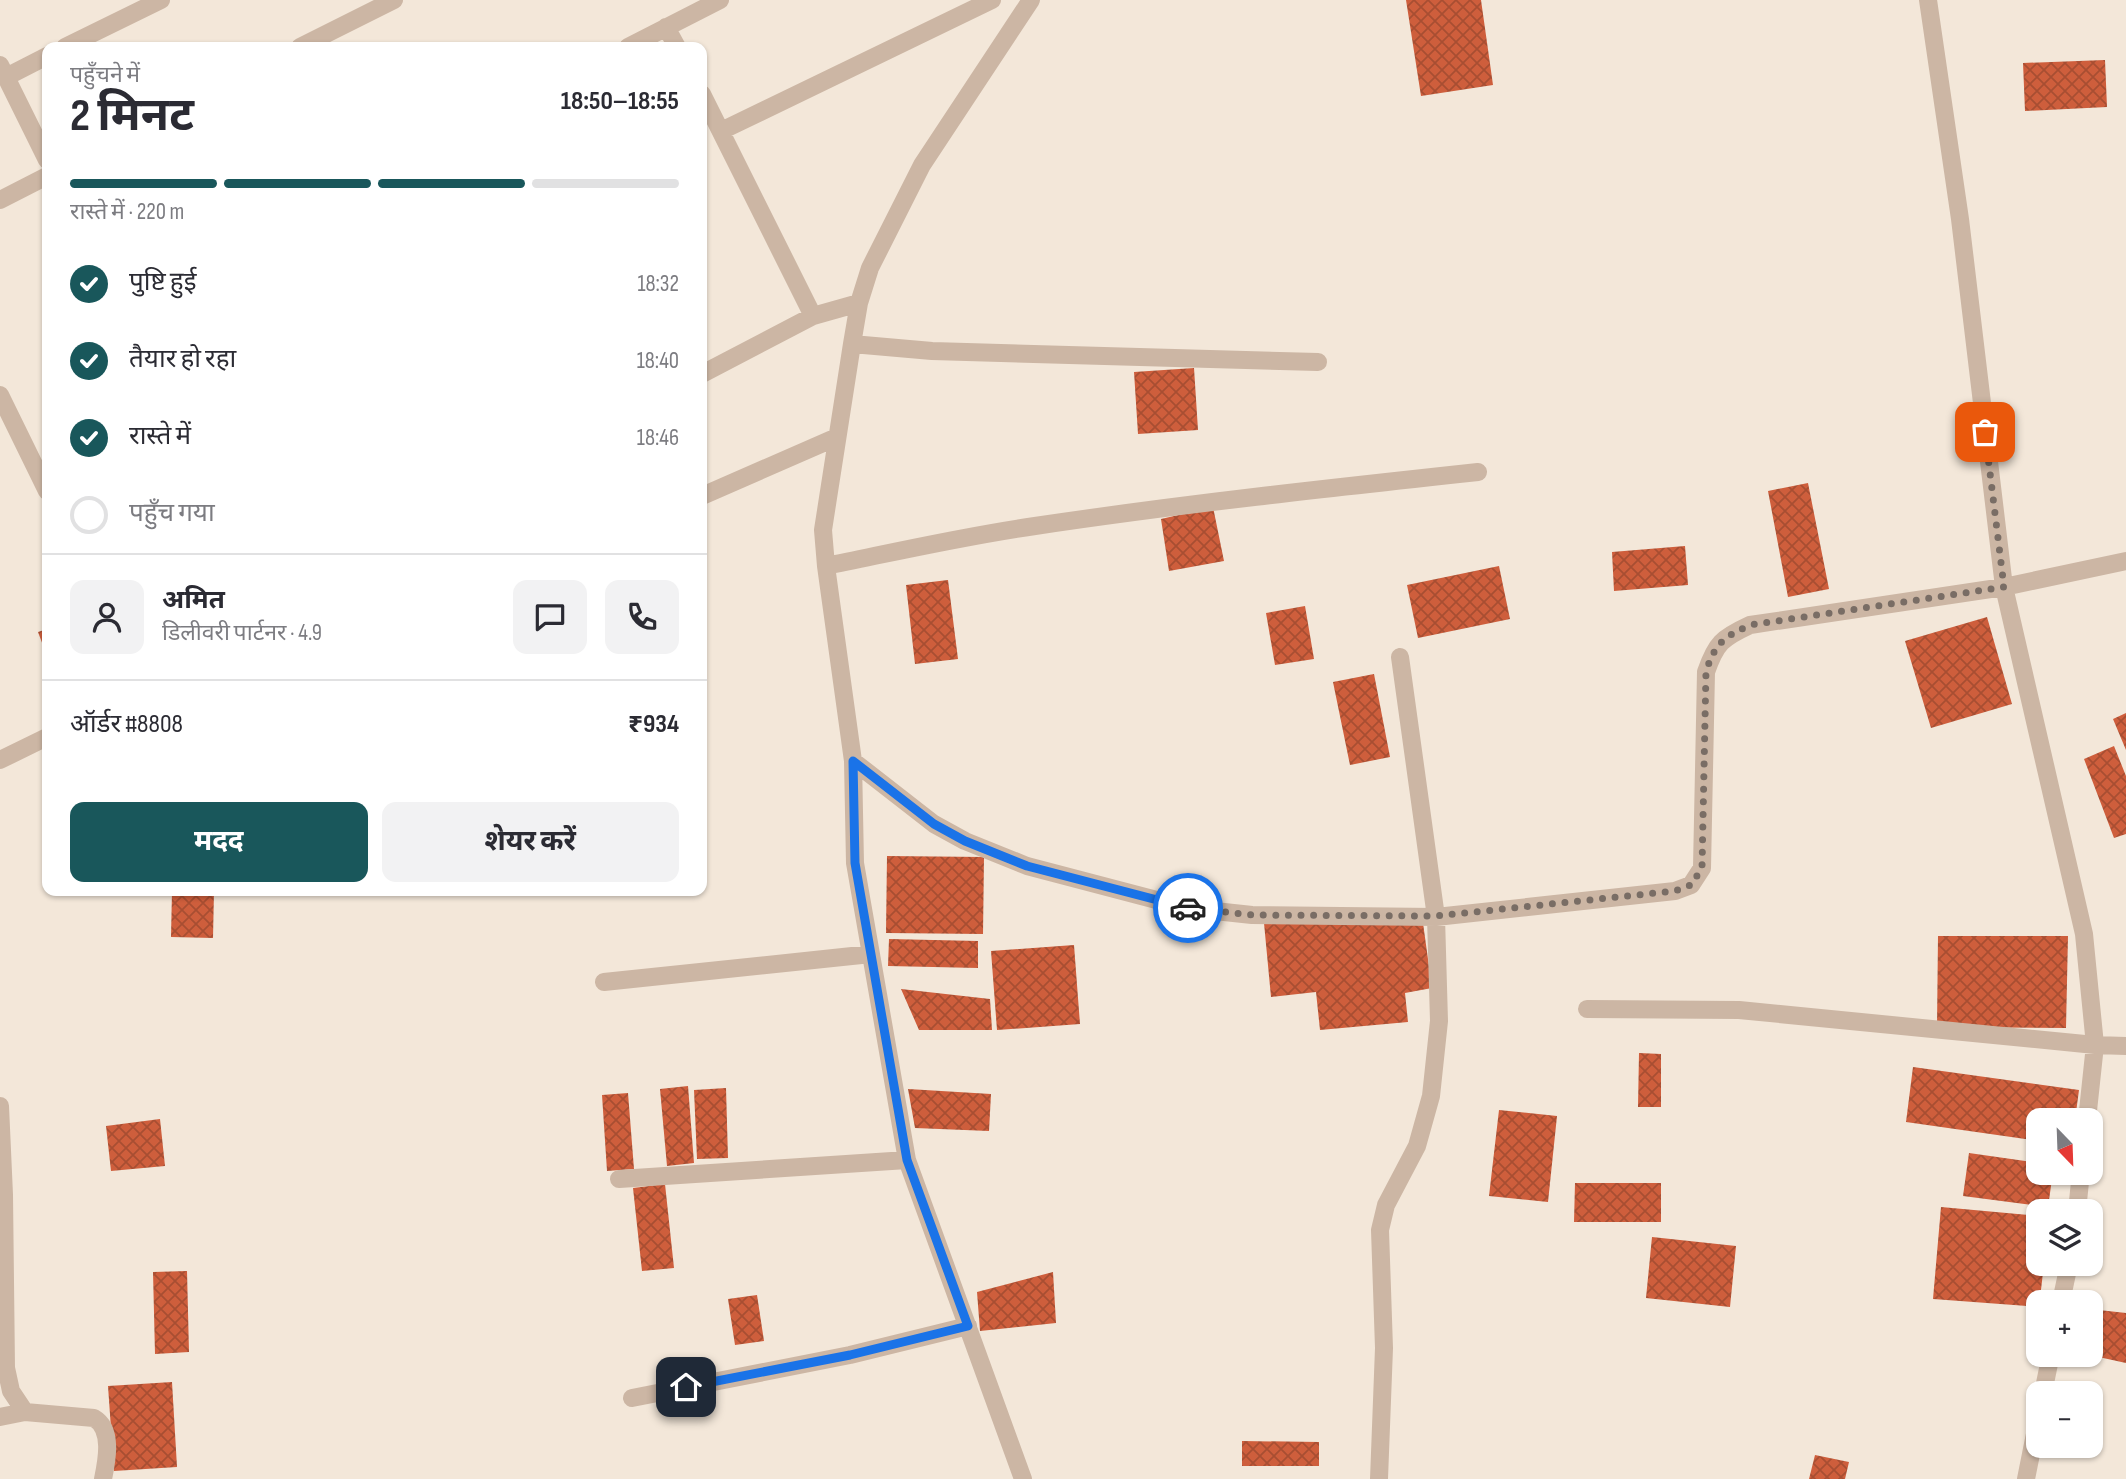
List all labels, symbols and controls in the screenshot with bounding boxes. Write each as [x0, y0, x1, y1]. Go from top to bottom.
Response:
text: पहुँचने में [70, 61, 140, 89]
text: 18:50–18:55 [561, 86, 679, 117]
text: 2 मिनट [70, 89, 194, 144]
text: रास्ते में · 220 m [70, 198, 184, 226]
icon: check [70, 265, 108, 303]
text: पुष्टि हुई [129, 267, 196, 298]
text: 18:32 [637, 270, 679, 298]
icon: check [70, 342, 108, 380]
text: तैयार हो रहा [129, 344, 236, 375]
text: 18:40 [637, 347, 679, 375]
pin [1955, 402, 2015, 462]
icon: bag [1966, 413, 2004, 451]
icon: check [70, 419, 108, 457]
text: रास्ते में [129, 421, 191, 452]
text: 18:46 [637, 424, 679, 452]
text: पहुँच गया [129, 498, 215, 529]
button: person [70, 580, 144, 654]
button: chat [513, 580, 587, 654]
button: phone [605, 580, 679, 654]
text: अमित [162, 585, 225, 616]
text: डिलीवरी पार्टनर · 4.9 [162, 619, 322, 647]
text: ऑर्डर #8808 [70, 709, 183, 740]
text: ₹934 [628, 709, 679, 740]
button: मदद [70, 802, 368, 882]
button: शेयर करें [382, 802, 679, 882]
courier [1153, 873, 1223, 943]
icon: car [1169, 889, 1207, 927]
north arrow [2026, 1108, 2104, 1185]
map controls [2026, 1108, 2103, 1458]
button: layers [2026, 1199, 2103, 1276]
button: + [2026, 1290, 2103, 1367]
pin [656, 1357, 716, 1417]
icon: home [667, 1368, 705, 1406]
button: − [2026, 1381, 2103, 1458]

